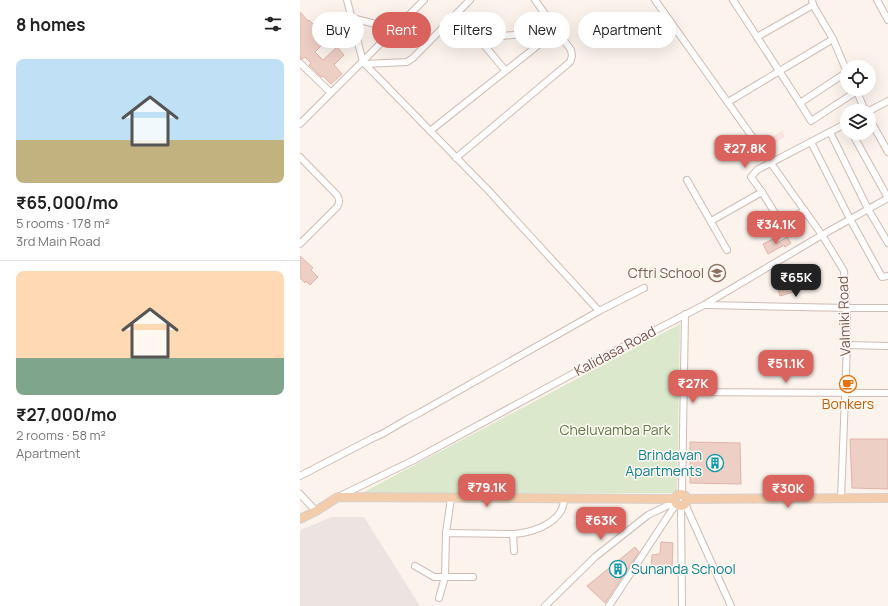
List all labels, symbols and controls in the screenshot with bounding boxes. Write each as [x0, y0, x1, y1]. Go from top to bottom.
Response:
chip: Buy [312, 12, 364, 48]
chip: Rent [372, 12, 431, 48]
chip: Filters [439, 12, 506, 48]
chip: New [514, 12, 570, 48]
chip: Apartment [578, 12, 676, 48]
text: 8 homes [16, 13, 86, 36]
icon: filters [262, 13, 284, 35]
map controls [840, 60, 876, 140]
button: locate [840, 60, 876, 96]
icon: home [114, 85, 186, 157]
button: layers [840, 104, 876, 140]
pin: ₹27.8K [712, 135, 778, 169]
text: ₹27.8K [724, 139, 766, 157]
text: ₹65,000/mo [16, 191, 118, 214]
pin: ₹34.1K [743, 211, 809, 245]
text: 5 rooms · 178 m² [16, 214, 110, 232]
text: ₹34.1K [756, 215, 796, 233]
text: 3rd Main Road [16, 232, 100, 250]
place label: Cftri School [628, 263, 704, 282]
school or university icon: Cftri School [707, 263, 727, 283]
pin: ₹65K [772, 264, 820, 298]
text: ₹65K [780, 268, 812, 286]
street label: Valmiki Road [833, 276, 854, 356]
icon: home [114, 297, 186, 369]
street label: Kalidasa Road [571, 321, 659, 380]
pin: ₹51.1K [753, 350, 819, 384]
text: ₹51.1K [767, 354, 805, 372]
pin: ₹27K [669, 370, 717, 404]
text: ₹27K [677, 374, 709, 392]
cafe icon: Bonkers [838, 374, 858, 394]
place label: Bonkers [822, 394, 874, 413]
text: ₹27,000/mo [16, 403, 117, 426]
park label: Cheluvamba Park [559, 420, 672, 439]
text: 2 rooms · 58 m² [16, 426, 106, 444]
text: Apartment [16, 444, 80, 462]
place label: Brindavan Apartments [625, 445, 702, 480]
building icon: Brindavan Apartments [705, 453, 725, 473]
pin: ₹79.1K [454, 474, 520, 508]
pin: ₹30K [764, 475, 812, 509]
text: ₹79.1K [467, 478, 507, 496]
text: ₹30K [772, 479, 804, 497]
pin: ₹63K [577, 507, 625, 541]
text: ₹63K [585, 511, 617, 529]
building icon: Sunanda School [608, 559, 628, 579]
place label: Sunanda School [631, 559, 736, 578]

